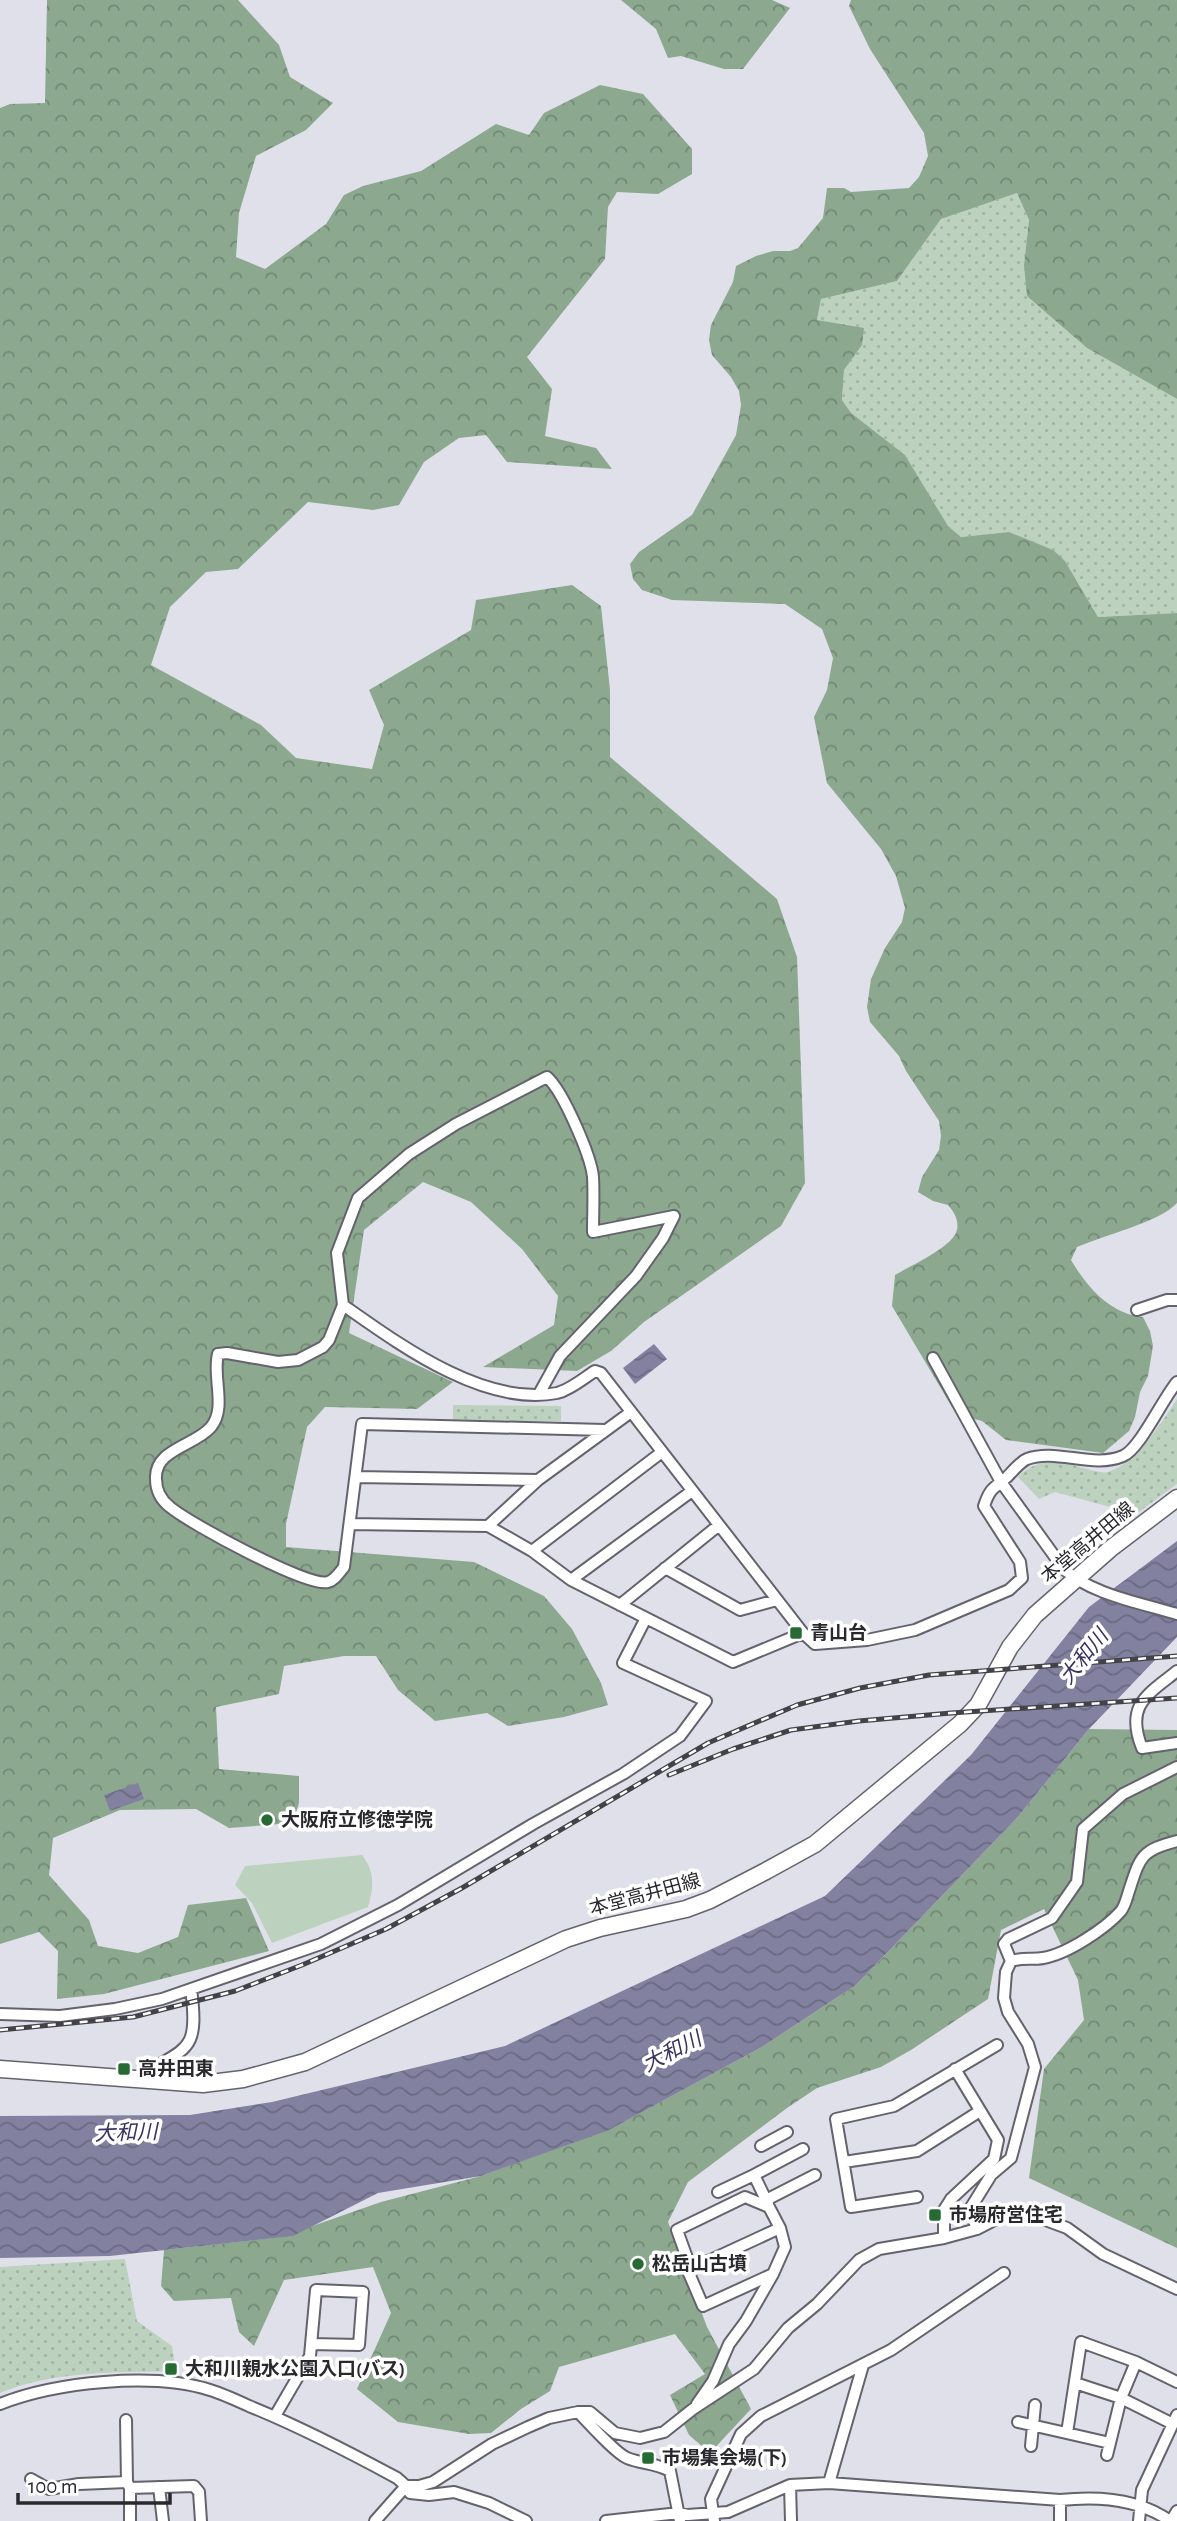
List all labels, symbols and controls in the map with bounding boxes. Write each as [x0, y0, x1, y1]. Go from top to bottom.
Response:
street label: 本堂高井田線 [1038, 1498, 1138, 1587]
place label: 青山台 [810, 1622, 867, 1643]
water label: 大和川 [1055, 1624, 1113, 1688]
marker: 青山台 [788, 1625, 804, 1641]
place label: 大阪府立修徳学院 [281, 1809, 433, 1830]
marker: 大阪府立修徳学院 [259, 1812, 275, 1828]
street label: 本堂高井田線 [587, 1870, 703, 1919]
water label: 大和川 [639, 2027, 707, 2076]
place label: 高井田東 [138, 2058, 214, 2079]
marker: 高井田東 [116, 2061, 132, 2077]
water label: 大和川 [94, 2120, 160, 2145]
place label: 市場府営住宅 [949, 2204, 1063, 2225]
marker: 市場府営住宅 [927, 2207, 943, 2223]
place label: 松岳山古墳 [652, 2253, 747, 2274]
marker: 松岳山古墳 [630, 2256, 646, 2272]
place label: 大和川親水公園入口(バス) [185, 2358, 405, 2379]
marker: 大和川親水公園入口(バス) [163, 2361, 179, 2377]
place label: 市場集会場(下) [662, 2447, 787, 2468]
marker: 市場集会場(下) [640, 2450, 656, 2466]
scale bar [18, 2462, 170, 2506]
text: 100 m [28, 2476, 78, 2497]

